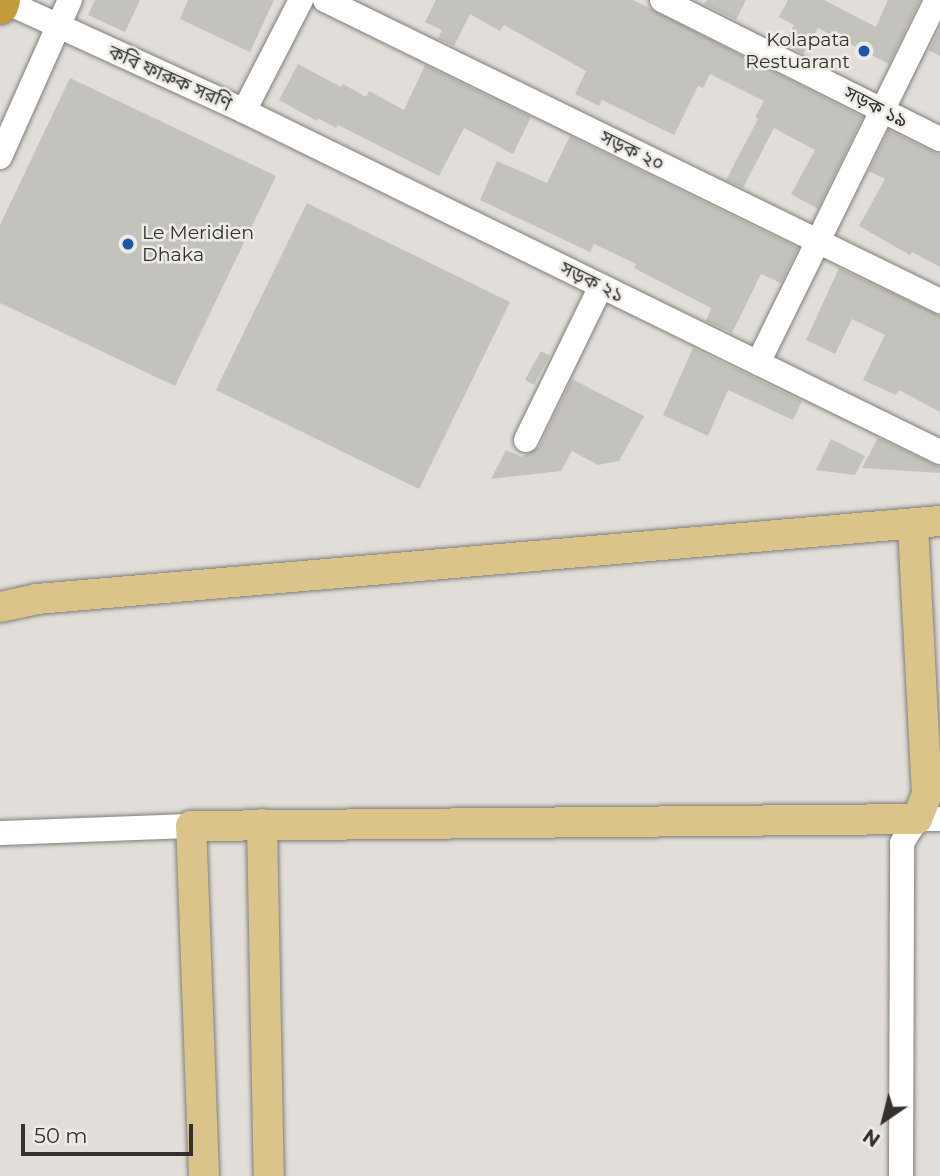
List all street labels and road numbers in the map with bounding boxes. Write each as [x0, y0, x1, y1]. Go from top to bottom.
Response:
street label: কবি ফারুক সরণি [105, 41, 235, 115]
street label: সড়ক ১৯ [840, 81, 912, 133]
street label: সড়ক ২০ [596, 126, 668, 176]
street label: সড়ক ২১ [556, 257, 628, 307]

